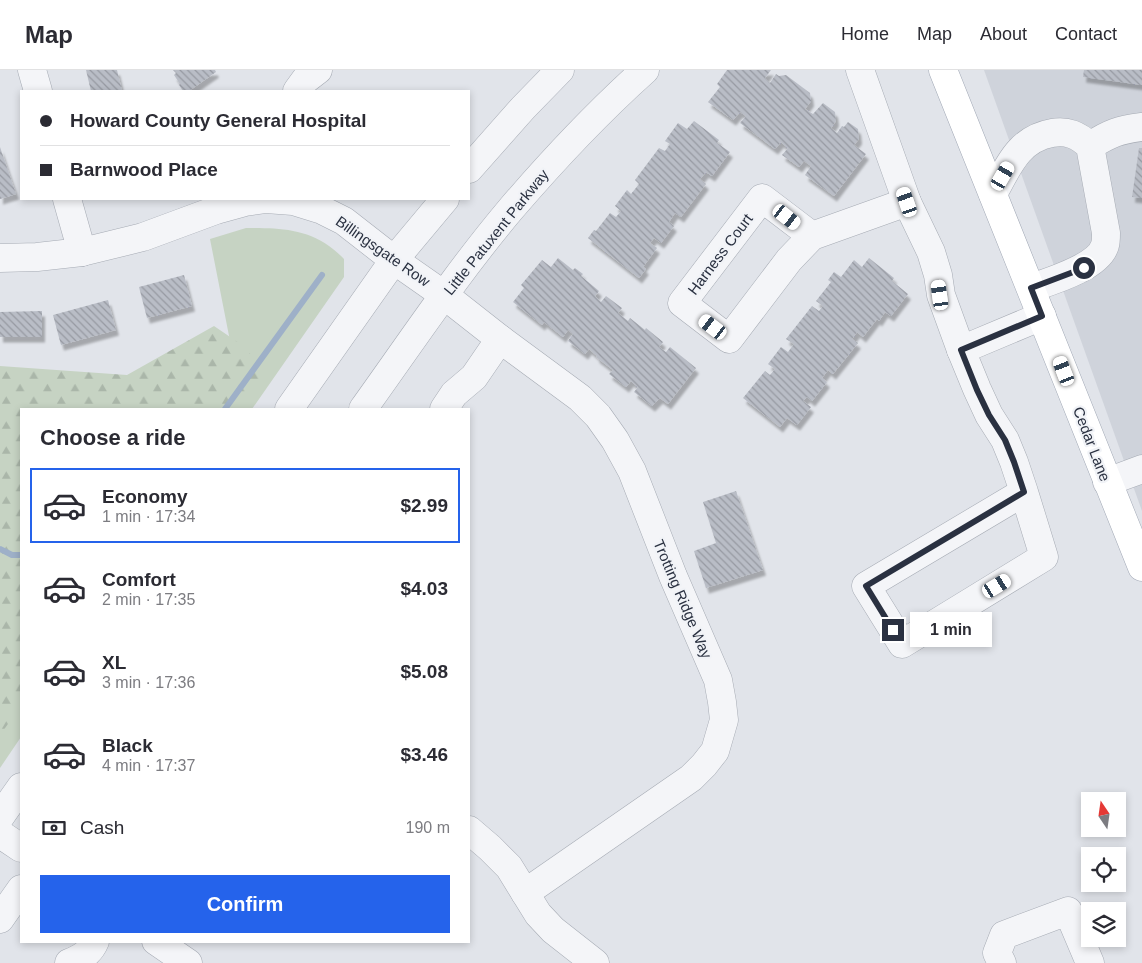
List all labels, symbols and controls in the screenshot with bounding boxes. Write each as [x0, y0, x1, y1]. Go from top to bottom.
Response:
text: Map [25, 21, 73, 48]
text: Home [841, 24, 889, 44]
text: Map [917, 24, 952, 44]
text: About [980, 24, 1027, 44]
text: Contact [1055, 24, 1117, 44]
text: Howard County General Hospital [70, 110, 367, 131]
text: Barnwood Place [70, 159, 218, 180]
car [989, 159, 1016, 193]
street label: Little Patuxent Parkway [440, 165, 552, 298]
car [895, 185, 918, 219]
car [770, 202, 803, 232]
street label: Harness Court [684, 210, 756, 298]
street label: Billingsgate Row [333, 212, 433, 290]
route start [1073, 257, 1095, 279]
car [930, 279, 949, 311]
car [696, 312, 729, 342]
car [1051, 354, 1076, 388]
street label: Cedar Lane [1070, 404, 1114, 484]
text: Choose a ride [40, 425, 185, 450]
icon: car [42, 483, 87, 528]
text: Economy [102, 486, 188, 507]
text: $2.99 [400, 495, 448, 516]
text: 1 min · 17:34 [102, 508, 195, 525]
street label: Trotting Ridge Way [650, 537, 716, 661]
icon: car [42, 566, 87, 611]
text: Comfort [102, 569, 176, 590]
car [980, 572, 1013, 600]
text: $4.03 [400, 578, 448, 599]
text: 2 min · 17:35 [102, 591, 195, 608]
callout: 1 min [910, 612, 993, 648]
route end [882, 619, 904, 641]
text: 1 min [930, 621, 972, 638]
icon: car [42, 649, 87, 694]
text: XL [102, 652, 126, 673]
text: $5.08 [400, 661, 448, 682]
text: 3 min · 17:36 [102, 674, 195, 691]
icon: car [42, 732, 87, 777]
text: Black [102, 735, 153, 756]
text: $3.46 [400, 744, 448, 765]
text: 4 min · 17:37 [102, 757, 195, 774]
north arrow [1081, 792, 1126, 838]
map controls [1081, 792, 1126, 947]
icon: cash [40, 814, 68, 842]
text: Cash [80, 817, 124, 838]
text: 190 m [406, 819, 450, 836]
button: locate [1081, 847, 1126, 892]
button: Confirm [40, 875, 450, 933]
button: layers [1081, 902, 1126, 947]

